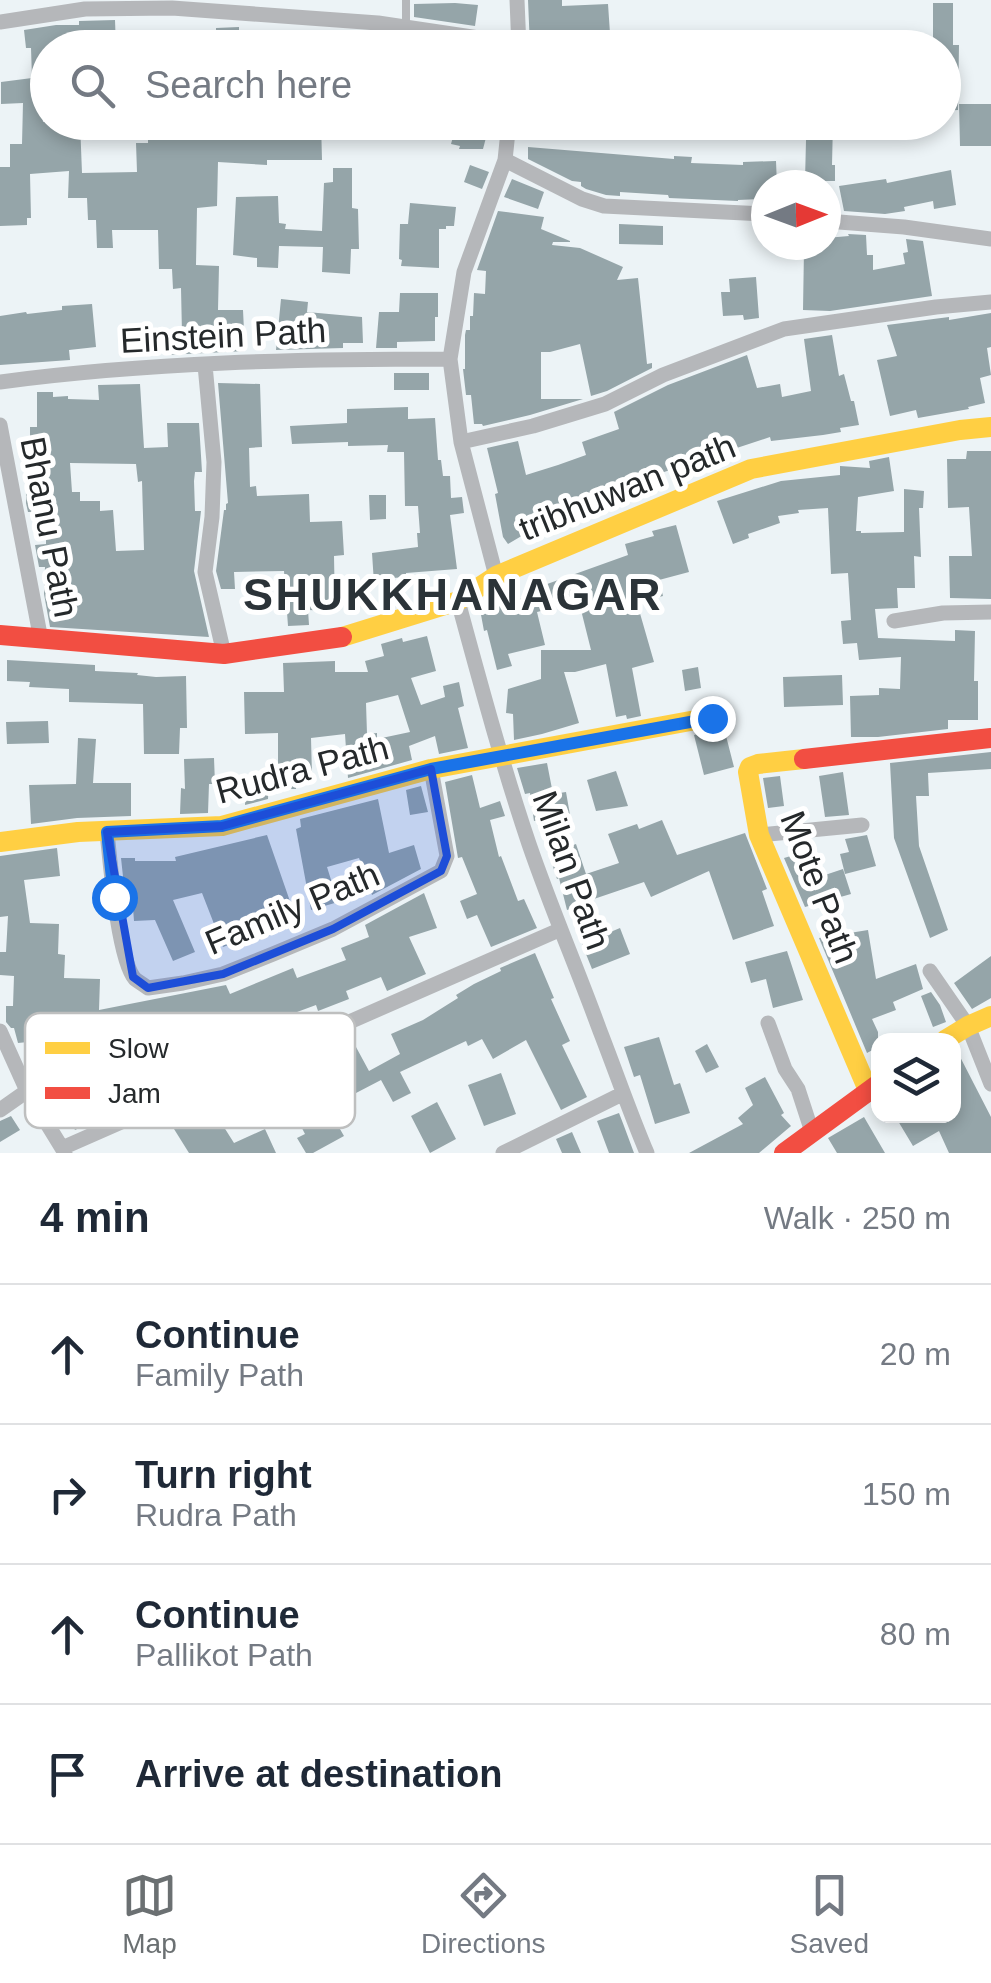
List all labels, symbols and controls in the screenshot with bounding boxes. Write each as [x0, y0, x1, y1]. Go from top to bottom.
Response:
search box [30, 30, 961, 140]
icon: search [65, 58, 120, 113]
text: Search here [145, 64, 352, 106]
north arrow [751, 170, 841, 260]
street label: Einstein Path [119, 310, 327, 360]
street label: tribhuwan path [513, 426, 741, 548]
street label: Bhanu Path [13, 433, 87, 621]
district label: SHUKKHANAGAR [243, 569, 663, 620]
route end [690, 696, 736, 742]
street label: Rudra Path [211, 727, 393, 811]
street label: Milan Path [525, 786, 619, 954]
street label: Mote Path [773, 806, 867, 968]
street label: Family Path [199, 854, 385, 962]
route start [92, 875, 138, 921]
legend [25, 1013, 355, 1128]
text: Slow [108, 1033, 169, 1064]
map controls [871, 1033, 961, 1123]
button: layers [871, 1033, 961, 1123]
text: Jam [108, 1078, 161, 1109]
text: 4 min [40, 1194, 150, 1241]
text: Walk · 250 m [764, 1200, 951, 1236]
text: Continue [135, 1314, 300, 1356]
icon: ahead [40, 1327, 95, 1382]
text: 20 m [880, 1336, 951, 1372]
text: Family Path [135, 1357, 304, 1393]
text: Turn right [135, 1454, 312, 1496]
icon: right [40, 1467, 95, 1522]
text: 150 m [862, 1476, 951, 1512]
text: Rudra Path [135, 1497, 297, 1533]
text: Continue [135, 1594, 300, 1636]
icon: ahead [40, 1607, 95, 1662]
text: 80 m [880, 1616, 951, 1652]
text: Pallikot Path [135, 1637, 313, 1673]
icon: arrive [40, 1747, 95, 1802]
text: Arrive at destination [135, 1753, 502, 1795]
tab: Map [122, 1868, 177, 1960]
tab: Directions [421, 1868, 546, 1960]
tab: Saved [790, 1868, 869, 1960]

